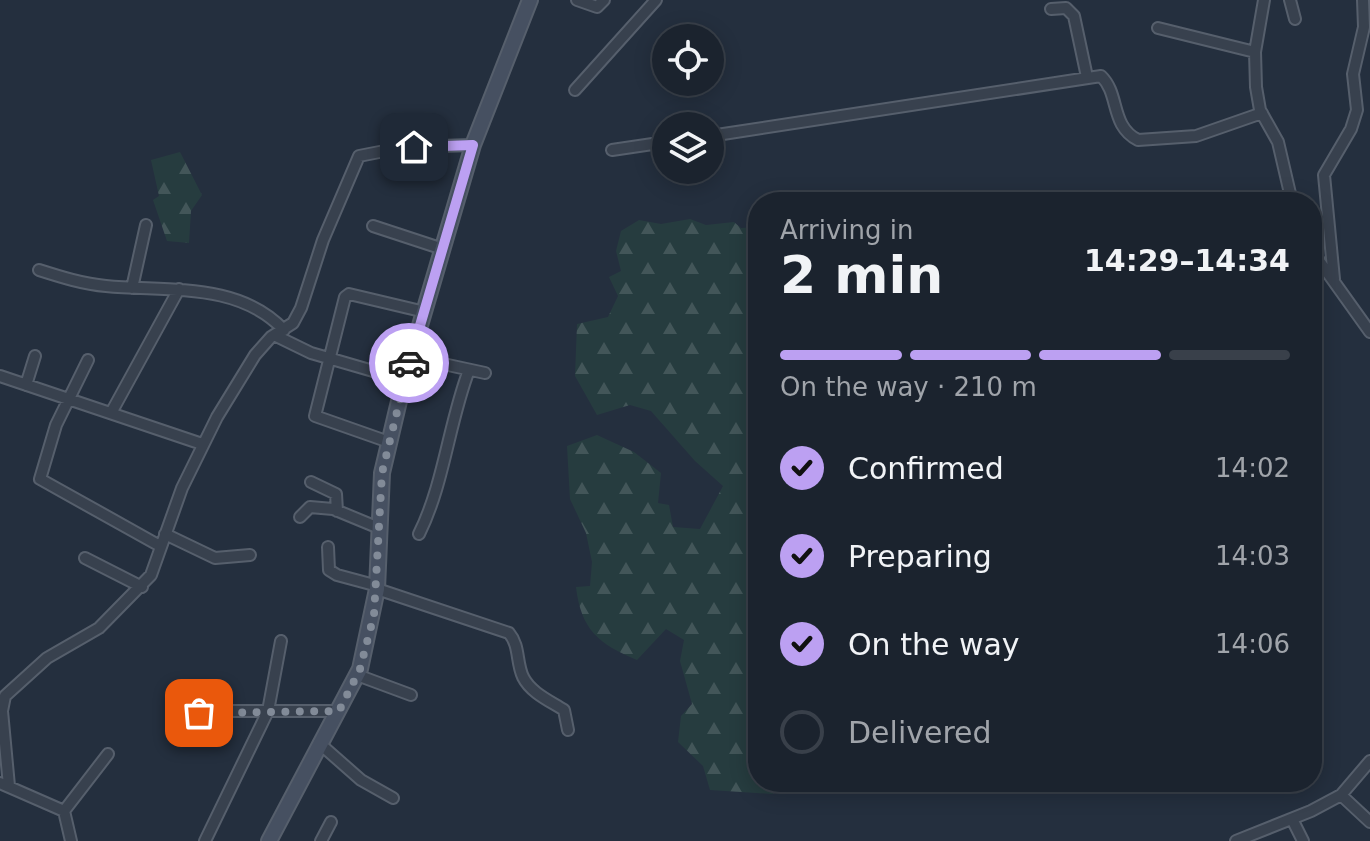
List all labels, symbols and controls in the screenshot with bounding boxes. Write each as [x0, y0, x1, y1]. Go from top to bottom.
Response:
map controls [652, 24, 724, 184]
button: locate [652, 24, 724, 96]
button: layers [652, 112, 724, 184]
pin [380, 113, 448, 181]
icon: home [392, 125, 436, 169]
text: Arriving in [780, 215, 914, 245]
text: 14:29–14:34 [1084, 243, 1290, 278]
text: 2 min [780, 245, 943, 305]
courier [369, 323, 449, 403]
icon: car [387, 341, 431, 385]
text: On the way · 210 m [780, 372, 1037, 402]
icon: check [780, 446, 824, 490]
text: Confirmed [848, 451, 1004, 486]
text: 14:02 [1215, 453, 1290, 483]
icon: check [780, 534, 824, 578]
text: Preparing [848, 539, 992, 574]
text: 14:03 [1215, 541, 1290, 571]
icon: check [780, 622, 824, 666]
text: On the way [848, 627, 1020, 662]
text: 14:06 [1215, 629, 1290, 659]
pin [165, 679, 233, 747]
icon: bag [177, 691, 221, 735]
text: Delivered [848, 715, 992, 750]

